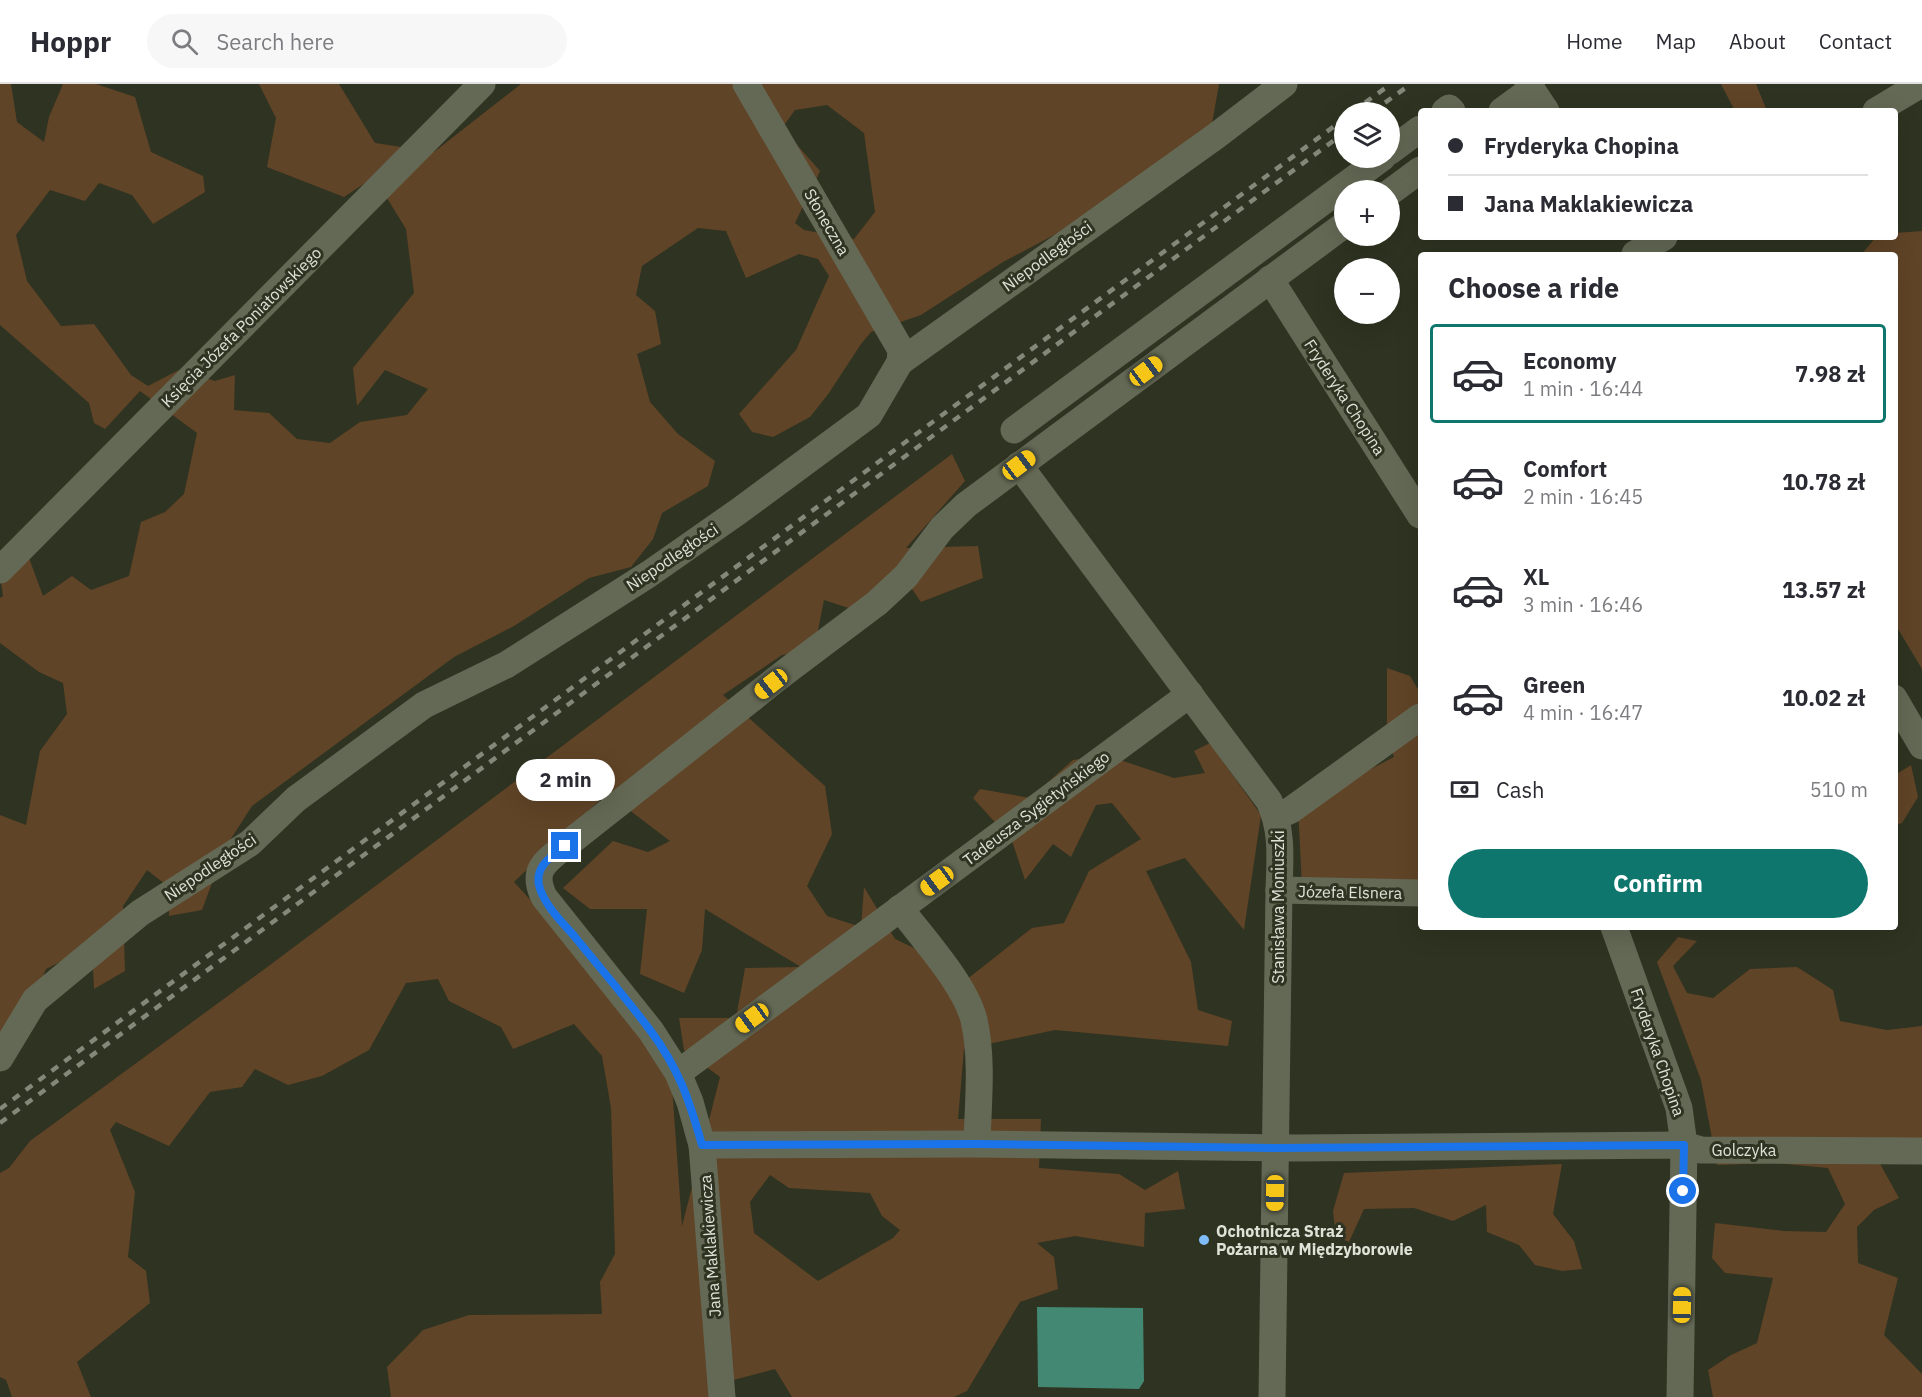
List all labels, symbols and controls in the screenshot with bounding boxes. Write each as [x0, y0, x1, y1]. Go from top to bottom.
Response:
search box [147, 14, 567, 68]
text: Hoppr [30, 23, 111, 60]
icon: search [168, 25, 201, 58]
text: Search here [216, 27, 334, 56]
text: Home [1566, 27, 1623, 55]
text: Map [1656, 27, 1696, 55]
text: About [1729, 27, 1786, 55]
text: Contact [1819, 27, 1892, 55]
map controls [1334, 102, 1400, 324]
button: layers [1334, 102, 1400, 168]
text: Fryderyka Chopina [1484, 131, 1679, 160]
button: + [1334, 180, 1400, 246]
street label: Słoneczna [800, 185, 854, 259]
text: Jana Maklakiewicza [1484, 189, 1693, 218]
street label: Niepodległości [998, 217, 1096, 295]
street label: Księcia Józefa Poniatowskiego [157, 243, 325, 411]
button: − [1334, 258, 1400, 324]
text: Choose a ride [1448, 270, 1619, 305]
street label: Fryderyka Chopina [1300, 335, 1390, 459]
text: Economy [1523, 346, 1617, 375]
icon: car [1451, 347, 1505, 401]
car [1126, 353, 1166, 389]
text: 7.98 zł [1795, 359, 1865, 388]
text: 1 min · 16:44 [1523, 375, 1643, 402]
car [999, 447, 1039, 483]
text: Comfort [1523, 454, 1607, 483]
icon: car [1451, 455, 1505, 509]
text: 10.78 zł [1782, 467, 1865, 496]
text: 2 min · 16:45 [1523, 483, 1643, 510]
street label: Niepodległości [622, 519, 722, 595]
text: XL [1523, 562, 1549, 591]
icon: car [1451, 563, 1505, 617]
text: 13.57 zł [1782, 575, 1865, 604]
text: 3 min · 16:46 [1523, 591, 1643, 618]
car [751, 666, 791, 702]
text: Green [1523, 670, 1585, 699]
icon: car [1451, 671, 1505, 725]
text: 10.02 zł [1782, 683, 1865, 712]
text: 4 min · 16:47 [1523, 699, 1643, 726]
street label: Tadeusza Sygietyńskiego [959, 746, 1113, 870]
callout: 2 min [516, 759, 614, 801]
text: 2 min [539, 766, 592, 793]
icon: cash [1448, 773, 1481, 806]
text: Cash [1496, 775, 1545, 804]
text: 510 m [1810, 776, 1868, 803]
street label: Niepodległości [160, 829, 260, 905]
street label: Stanisława Moniuszki [1268, 830, 1288, 984]
route end [551, 832, 578, 859]
button: Confirm [1448, 849, 1868, 918]
car [917, 863, 957, 899]
street label: Józefa Elsnera [1298, 881, 1403, 903]
street label: Fryderyka Chopina [1627, 985, 1689, 1119]
car [732, 1000, 772, 1036]
street label: Golczyka [1712, 1140, 1777, 1160]
street label: Jana Maklakiewicza [695, 1174, 725, 1318]
car [1266, 1175, 1284, 1211]
route start [1669, 1177, 1696, 1204]
place label: Ochotnicza Straż Pożarna w Międzyborowie [1216, 1221, 1413, 1259]
marker: Ochotnicza Straż Pożarna w Międzyborowie [1197, 1233, 1211, 1247]
car [1673, 1287, 1691, 1323]

